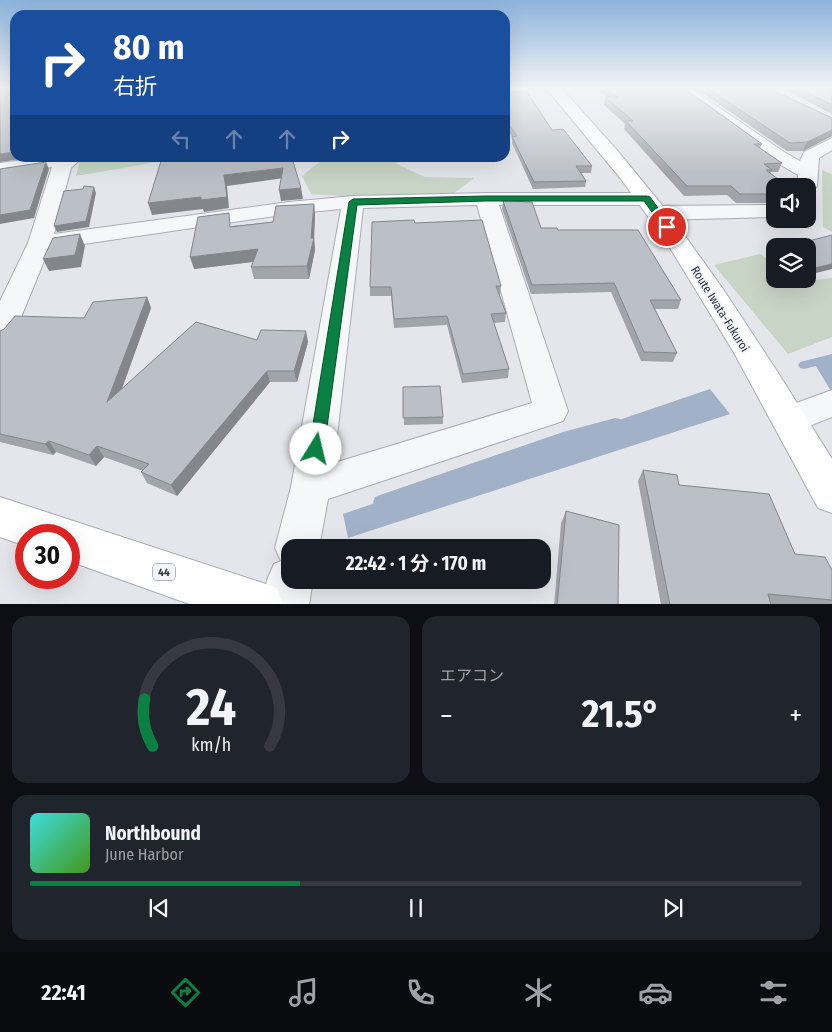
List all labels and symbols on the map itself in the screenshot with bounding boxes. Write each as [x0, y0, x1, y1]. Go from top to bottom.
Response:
pin [646, 206, 688, 248]
street label: Route Iwata-Fukuroi [688, 264, 752, 354]
position arrow [289, 422, 341, 474]
speed limit sign: 30 [15, 524, 80, 589]
road number: 44 [153, 564, 175, 580]

